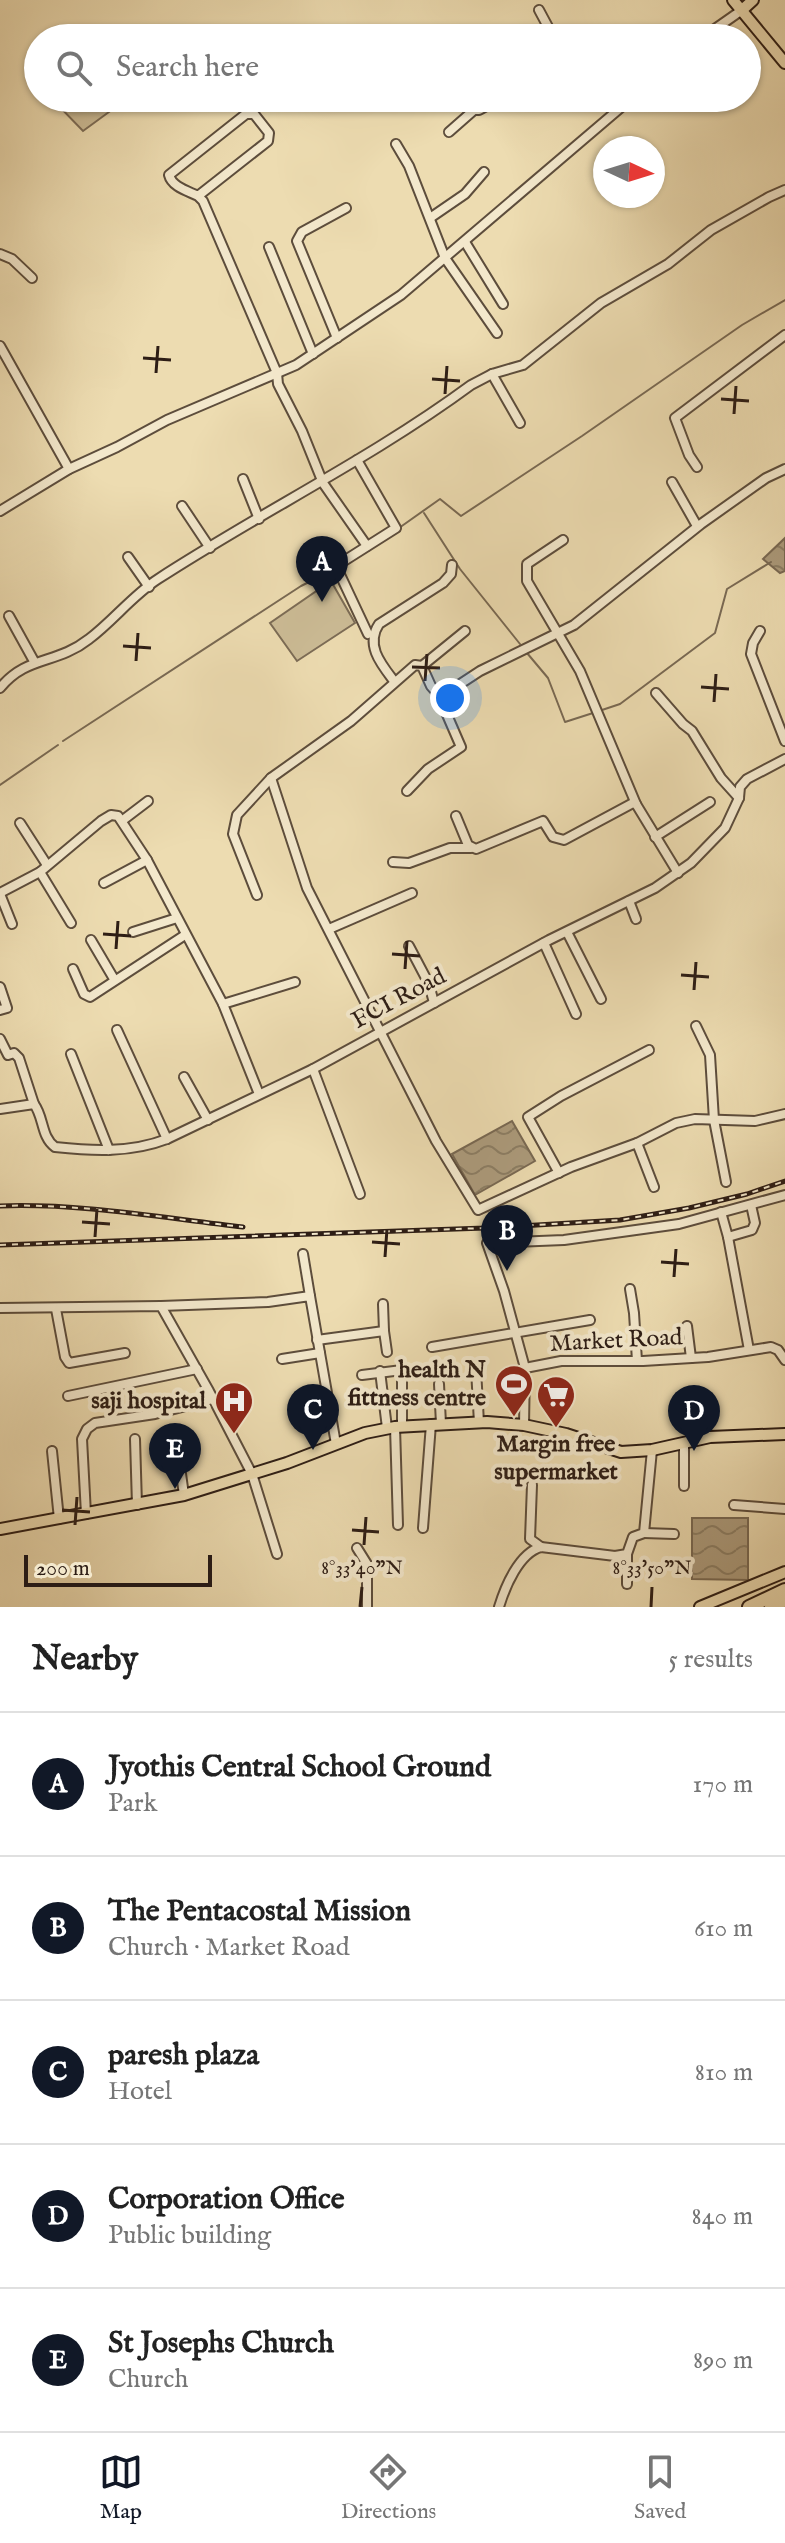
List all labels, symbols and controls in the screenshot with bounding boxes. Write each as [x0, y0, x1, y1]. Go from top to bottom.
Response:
search box [24, 24, 761, 112]
icon: search [52, 46, 96, 90]
text: Search here [116, 49, 259, 87]
north arrow [593, 136, 665, 208]
pin: A [296, 536, 348, 602]
your location [430, 678, 470, 718]
street label: FCI Road [347, 961, 452, 1037]
pin: B [481, 1205, 533, 1271]
street label: Market Road [549, 1322, 683, 1360]
place label: health N fittness centre [348, 1355, 486, 1414]
sports icon: health N fittness centre [493, 1363, 535, 1418]
supermarket icon: Margin free supermarket [535, 1374, 577, 1429]
hospital icon: saji hospital [213, 1380, 255, 1435]
pin: C [287, 1384, 339, 1450]
pin: D [668, 1385, 720, 1451]
place label: saji hospital [91, 1386, 206, 1417]
pin: E [149, 1423, 201, 1489]
place label: Margin free supermarket [494, 1429, 618, 1488]
scale bar [24, 1551, 212, 1587]
text: 200 m [36, 1555, 90, 1583]
text: 8°33'40"N [321, 1556, 403, 1581]
text: 8°33'50"N [613, 1556, 691, 1581]
text: Nearby [32, 1638, 138, 1681]
text: 5 results [669, 1643, 753, 1676]
text: Jyothis Central School Ground [108, 1749, 491, 1787]
text: A [49, 1768, 67, 1801]
text: 170 m [693, 1768, 753, 1801]
text: Park [108, 1787, 157, 1820]
text: The Pentacostal Mission [108, 1893, 411, 1931]
text: B [49, 1912, 67, 1945]
text: 610 m [694, 1912, 753, 1945]
text: Church · Market Road [108, 1931, 350, 1964]
text: paresh plaza [108, 2037, 259, 2075]
text: C [49, 2056, 67, 2089]
text: 810 m [695, 2056, 753, 2089]
text: Hotel [108, 2075, 172, 2108]
text: Corporation Office [108, 2181, 345, 2219]
text: D [48, 2200, 68, 2233]
text: 840 m [692, 2200, 753, 2233]
text: Public building [108, 2219, 271, 2252]
text: St Josephs Church [108, 2325, 334, 2363]
text: E [49, 2344, 67, 2377]
text: 890 m [693, 2344, 753, 2377]
text: Church [108, 2363, 188, 2396]
tab: Map [99, 2450, 143, 2526]
tab: Directions [341, 2450, 436, 2526]
tab: Saved [634, 2450, 686, 2526]

